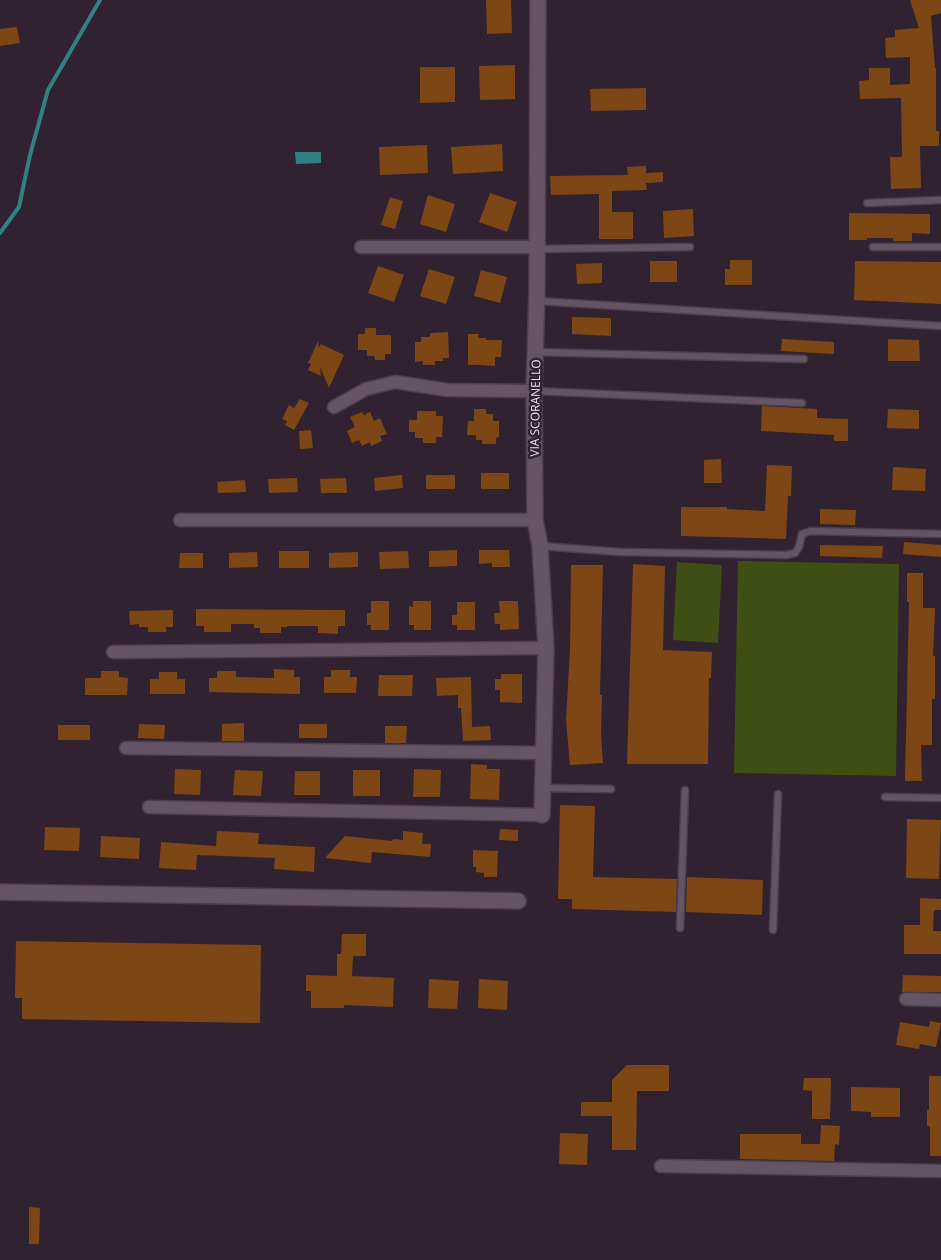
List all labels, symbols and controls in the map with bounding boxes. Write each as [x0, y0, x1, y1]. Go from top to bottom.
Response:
street label: VIA SCORANELLO [526, 359, 544, 457]

